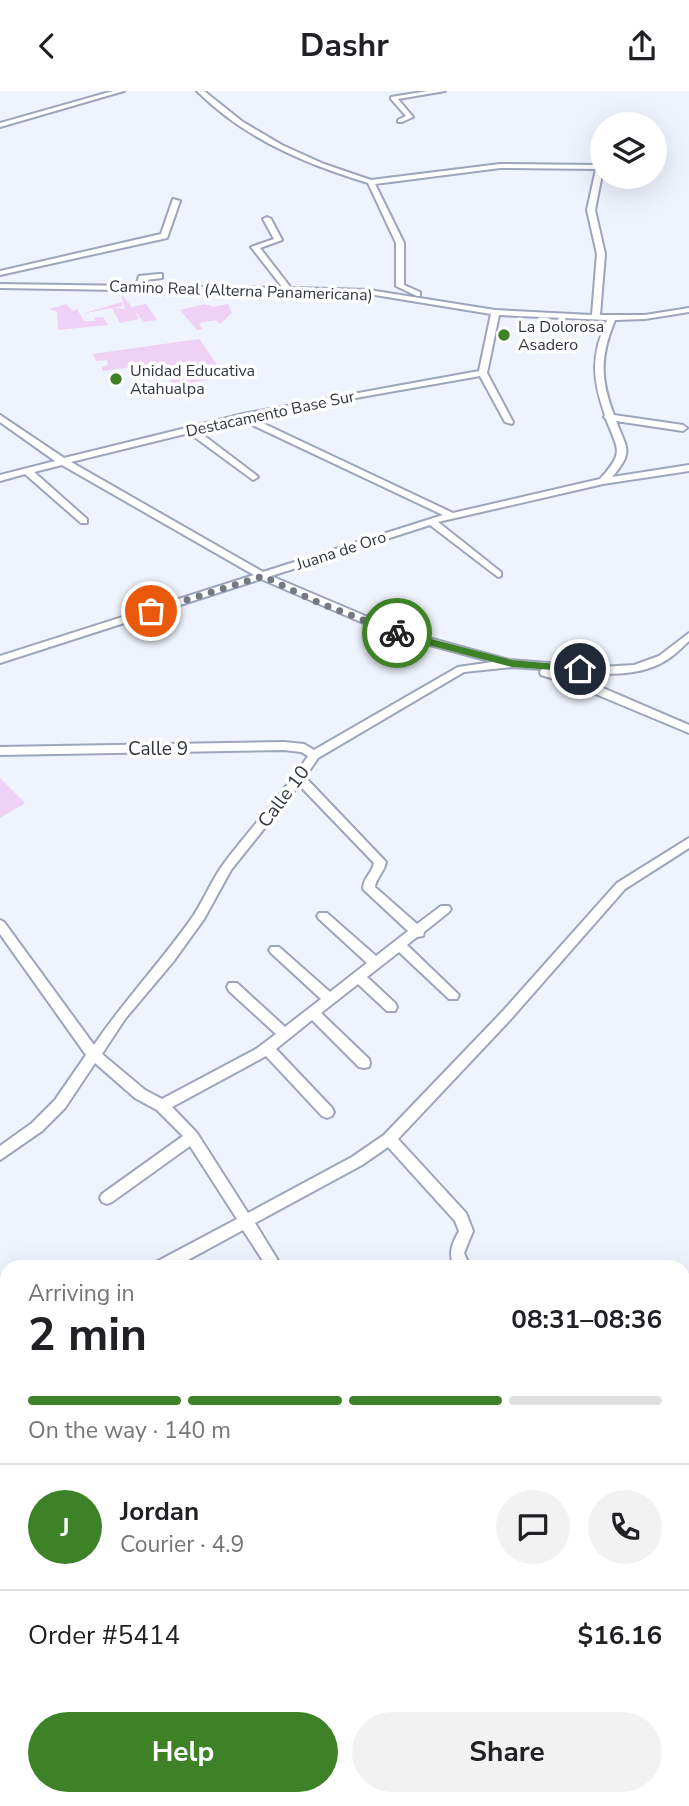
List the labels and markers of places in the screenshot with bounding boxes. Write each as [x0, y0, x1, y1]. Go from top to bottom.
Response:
place label: La Dolorosa Asadero [518, 316, 604, 356]
marker: La Dolorosa Asadero [496, 327, 512, 343]
place label: Unidad Educativa Atahualpa [130, 360, 255, 400]
marker: Unidad Educativa Atahualpa [108, 371, 124, 387]
pin [121, 581, 181, 641]
pin [550, 639, 610, 699]

